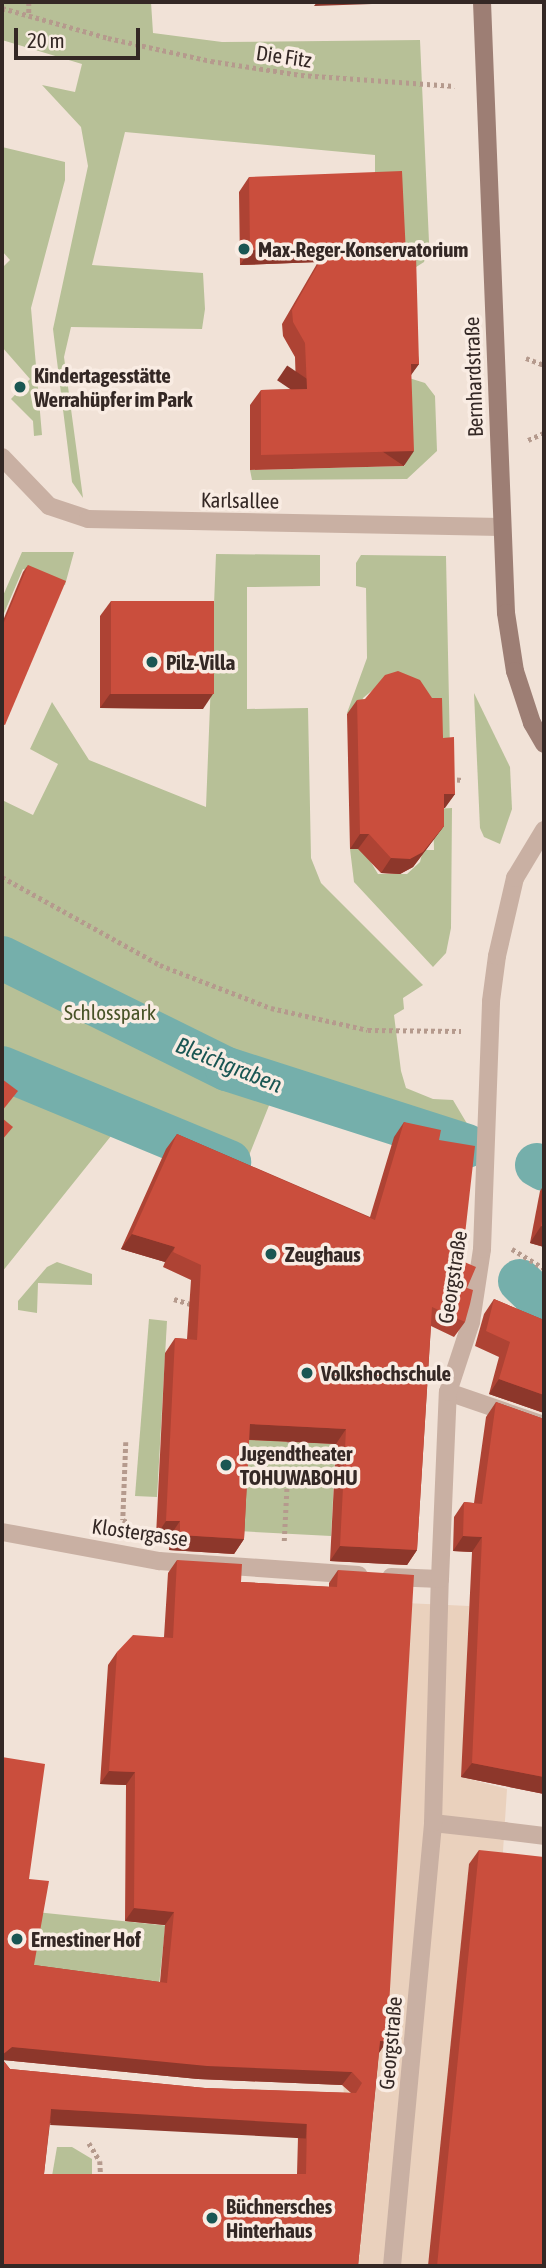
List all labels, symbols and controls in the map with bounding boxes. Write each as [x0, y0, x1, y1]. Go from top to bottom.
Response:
scale bar [18, 14, 144, 58]
text: 20 m [27, 28, 65, 52]
street label: Die Fitz [255, 40, 313, 72]
place label: Max-Reger-Konservatorium [258, 236, 468, 262]
marker: Max-Reger-Konservatorium [236, 241, 252, 257]
street label: Bernhardstraße [458, 316, 488, 438]
place label: Kindertagesstätte Werrahüpfer im Park [34, 362, 192, 412]
marker: Kindertagesstätte Werrahüpfer im Park [12, 379, 28, 395]
street label: Karlsallee [201, 487, 279, 513]
place label: Pilz-Villa [166, 649, 235, 675]
marker: Pilz-Villa [144, 654, 160, 670]
park label: Schlosspark [64, 999, 156, 1025]
water label: Bleichgraben [172, 1031, 286, 1099]
street label: Georgstraße [432, 1229, 472, 1325]
place label: Zeughaus [285, 1241, 361, 1267]
marker: Zeughaus [263, 1246, 279, 1262]
place label: Volkshochschule [321, 1360, 451, 1386]
marker: Volkshochschule [299, 1365, 315, 1381]
place label: Jugendtheater TOHUWABOHU [240, 1440, 358, 1490]
marker: Jugendtheater TOHUWABOHU [218, 1457, 234, 1473]
street label: Klostergasse [90, 1513, 190, 1551]
place label: Ernestiner Hof [31, 1926, 141, 1952]
marker: Ernestiner Hof [9, 1931, 25, 1947]
street label: Georgstraße [373, 1995, 407, 2091]
place label: Büchnersches Hinterhaus [226, 2193, 332, 2243]
marker: Büchnersches Hinterhaus [204, 2210, 220, 2226]

